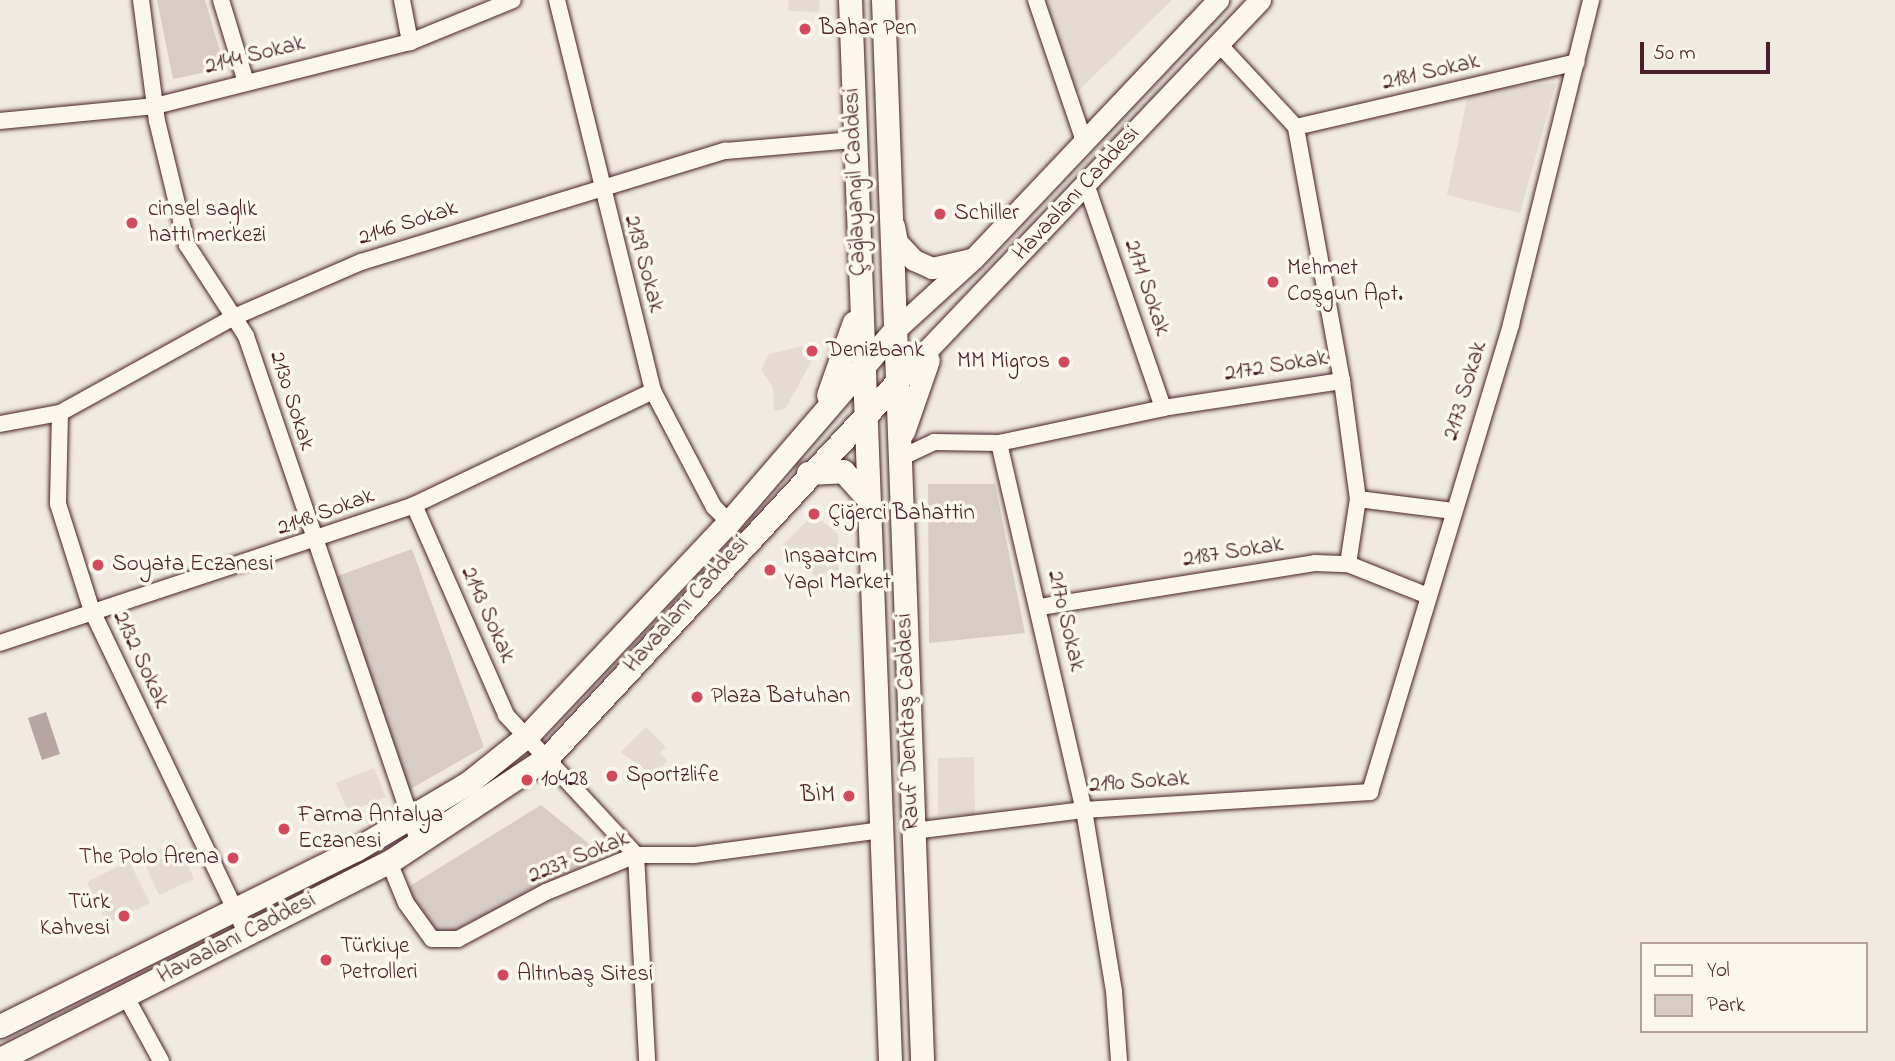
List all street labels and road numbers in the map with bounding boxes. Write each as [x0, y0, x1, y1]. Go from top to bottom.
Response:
street label: 2144 Sokak [202, 30, 308, 82]
street label: 2181 Sokak [1380, 48, 1482, 98]
street label: Çağlayangil Caddesi [839, 87, 873, 277]
street label: Havaalanı Caddesi [1008, 121, 1146, 267]
street label: 2146 Sokak [355, 195, 461, 253]
street label: 2139 Sokak [617, 212, 669, 316]
street label: 2171 Sokak [1117, 236, 1175, 340]
street label: 2173 Sokak [1438, 338, 1494, 444]
street label: 2172 Sokak [1222, 345, 1330, 389]
street label: 2130 Sokak [262, 348, 320, 454]
street label: 2148 Sokak [274, 483, 378, 543]
street label: Havaalanı Caddesi [619, 531, 755, 679]
street label: 2187 Sokak [1181, 531, 1285, 575]
street label: 2143 Sokak [454, 563, 520, 667]
street label: 2170 Sokak [1040, 568, 1090, 674]
street label: 2132 Sokak [106, 607, 174, 713]
street label: Rauf Denktaş Caddesi [891, 613, 927, 831]
street label: 2190 Sokak [1088, 766, 1190, 800]
street label: 2237 Sokak [525, 825, 633, 891]
street label: Havaalanı Caddesi [153, 887, 321, 991]

